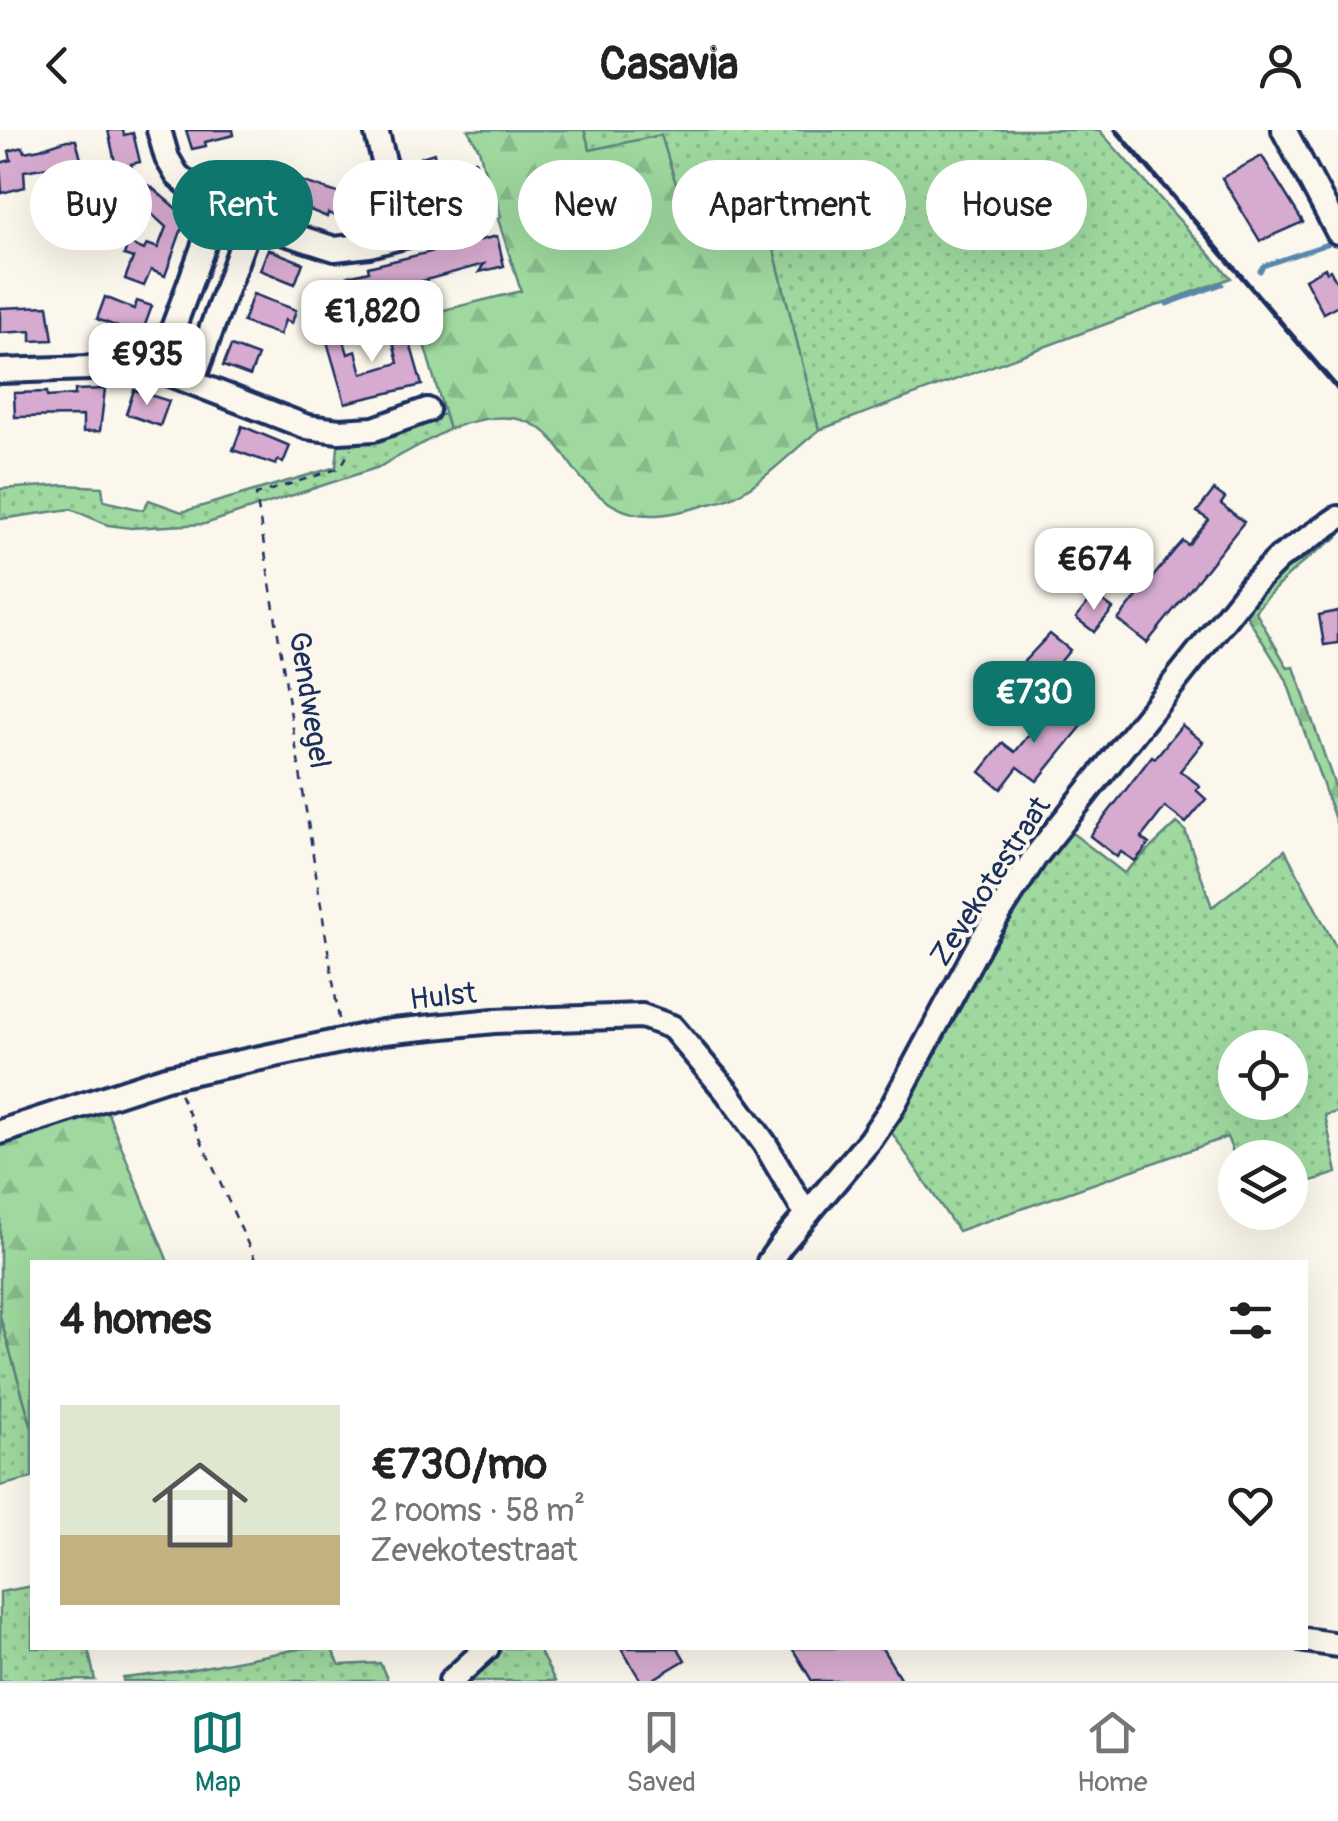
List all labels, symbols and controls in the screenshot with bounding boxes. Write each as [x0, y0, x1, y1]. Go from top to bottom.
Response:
text: Casavia [600, 37, 738, 93]
icon: back [30, 38, 85, 93]
icon: person [1253, 38, 1308, 93]
chip: Buy [30, 160, 152, 250]
chip: Rent [172, 160, 313, 250]
chip: Filters [333, 160, 498, 250]
chip: New [518, 160, 652, 250]
chip: Apartment [672, 160, 906, 250]
chip: House [926, 160, 1087, 250]
pin: €1,820 [291, 280, 453, 365]
text: €1,820 [323, 292, 421, 332]
pin: €935 [88, 323, 206, 408]
text: €935 [111, 335, 183, 375]
pin: €674 [1035, 528, 1153, 613]
text: €674 [1057, 540, 1131, 580]
street label: Gendwegel [280, 629, 339, 771]
pin: €730 [975, 661, 1093, 746]
text: €730 [995, 673, 1073, 713]
street label: Zevekotestraat [922, 789, 1059, 973]
street label: Hulst [408, 975, 479, 1018]
map controls [1218, 1030, 1308, 1230]
button: locate [1218, 1030, 1308, 1120]
button: layers [1218, 1140, 1308, 1230]
icon: filters [1223, 1293, 1278, 1348]
text: 4 homes [60, 1294, 211, 1346]
text: €730/mo [370, 1439, 547, 1491]
icon: home [140, 1445, 260, 1565]
icon: heart [1223, 1478, 1278, 1533]
text: 2 rooms · 58 m² [370, 1491, 585, 1531]
text: Zevekotestraat [370, 1531, 577, 1571]
tab: Map [190, 1705, 245, 1800]
tab: Saved [626, 1705, 696, 1800]
tab: Home [1077, 1705, 1147, 1800]

